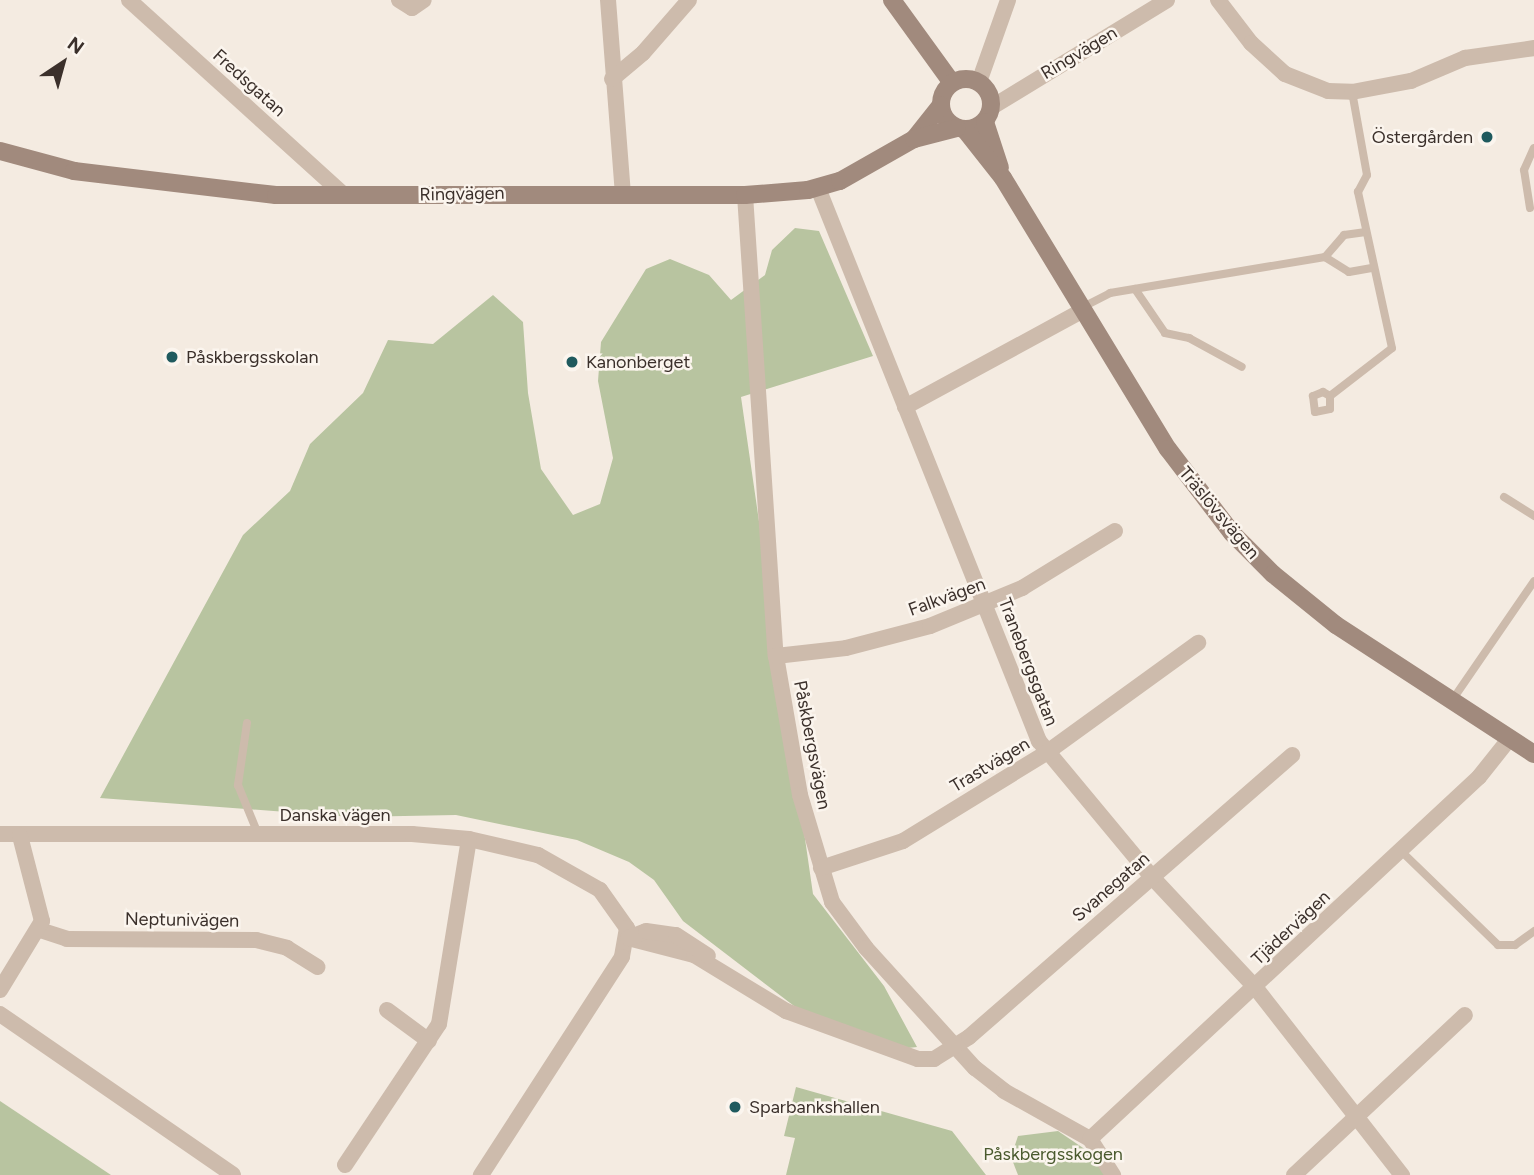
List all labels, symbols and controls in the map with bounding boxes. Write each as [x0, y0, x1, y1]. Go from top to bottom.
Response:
street label: Ringvägen [1037, 22, 1121, 84]
north arrow [28, 28, 98, 98]
text: N [63, 32, 88, 59]
street label: Fredsgatan [208, 45, 290, 121]
place label: Östergården [1372, 126, 1473, 148]
marker: Östergården [1479, 129, 1495, 145]
street label: Ringvägen [419, 182, 505, 206]
place label: Påskbergsskolan [186, 346, 318, 368]
marker: Påskbergsskolan [164, 349, 180, 365]
place label: Kanonberget [586, 351, 690, 373]
marker: Kanonberget [564, 354, 580, 370]
street label: Träslövsvägen [1174, 463, 1264, 563]
street label: Falkvägen [905, 573, 989, 621]
street label: Tranebergsgatan [994, 595, 1062, 729]
street label: Påskbergsvägen [789, 679, 835, 811]
street label: Trastvägen [947, 733, 1033, 797]
street label: Danska vägen [279, 804, 391, 826]
street label: Svanegatan [1068, 848, 1154, 926]
street label: Tjädervägen [1247, 886, 1335, 970]
street label: Neptunivägen [125, 908, 239, 932]
place label: Sparbankshallen [749, 1096, 880, 1118]
marker: Sparbankshallen [727, 1099, 743, 1115]
park label: Påskbergsskogen [983, 1143, 1123, 1165]

